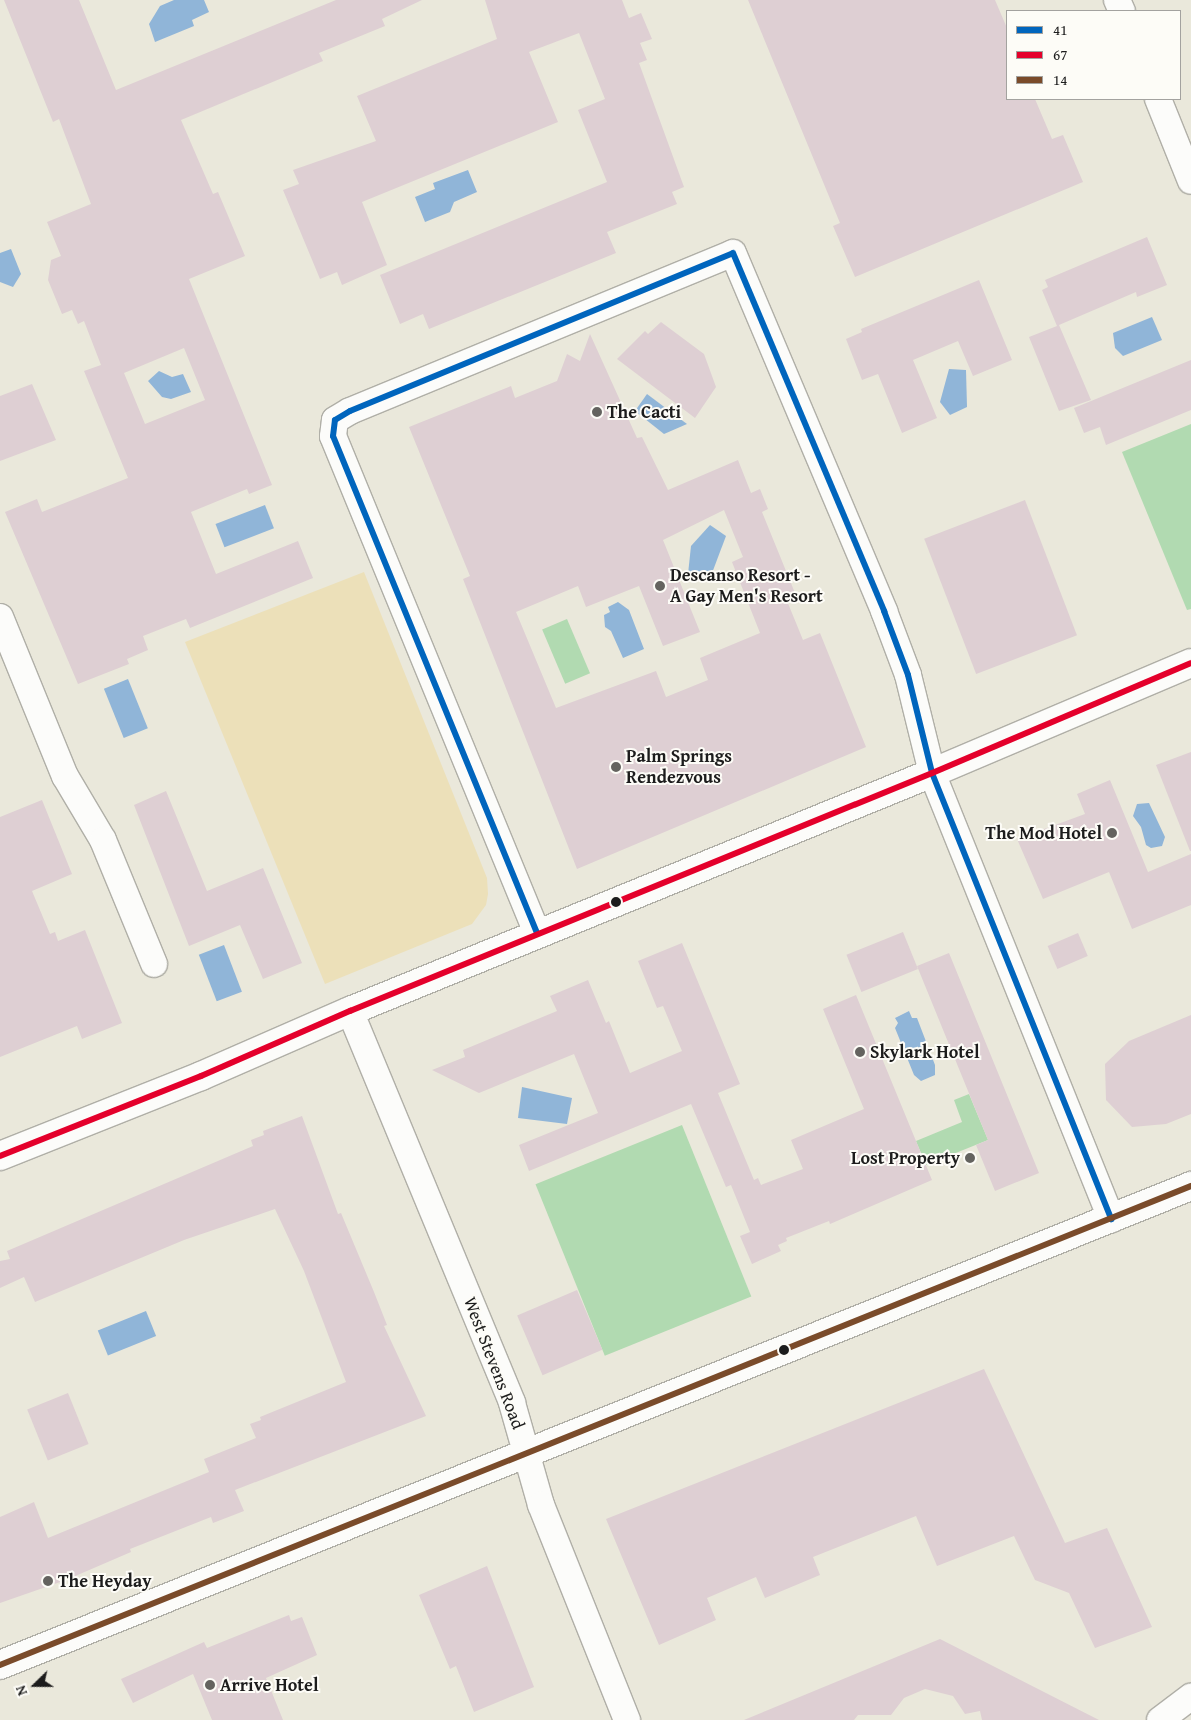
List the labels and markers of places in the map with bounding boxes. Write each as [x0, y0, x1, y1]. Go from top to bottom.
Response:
place label: The Cacti [607, 401, 681, 423]
marker: The Cacti [591, 406, 603, 418]
place label: Descanso Resort - A Gay Men's Resort [670, 565, 823, 608]
marker: Descanso Resort - A Gay Men's Resort [654, 580, 666, 592]
place label: Palm Springs Rendezvous [626, 746, 732, 789]
marker: Palm Springs Rendezvous [610, 761, 622, 773]
place label: The Mod Hotel [985, 822, 1102, 844]
marker: The Mod Hotel [1106, 827, 1118, 839]
unlabelled marker [611, 897, 621, 907]
place label: Skylark Hotel [870, 1041, 979, 1063]
marker: Skylark Hotel [854, 1046, 866, 1058]
place label: Lost Property [851, 1147, 960, 1169]
marker: Lost Property [964, 1152, 976, 1164]
unlabelled marker [779, 1345, 789, 1355]
place label: The Heyday [58, 1570, 151, 1592]
marker: The Heyday [42, 1575, 54, 1587]
place label: Arrive Hotel [220, 1674, 319, 1696]
marker: Arrive Hotel [204, 1679, 216, 1691]

